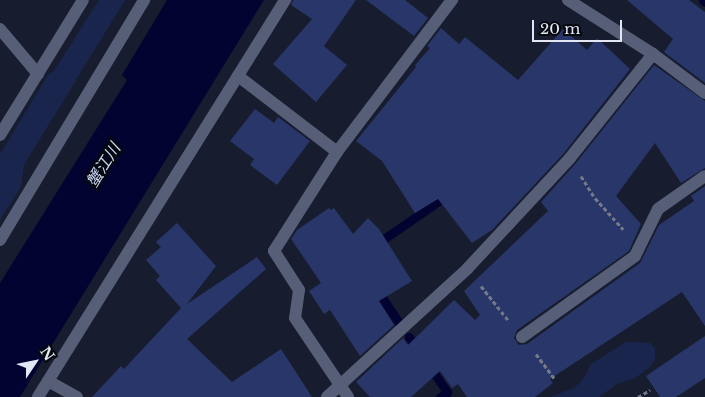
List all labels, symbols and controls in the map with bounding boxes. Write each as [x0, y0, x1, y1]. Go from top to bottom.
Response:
scale bar [535, 10, 625, 42]
text: 20 m [540, 19, 580, 38]
water label: 蟹江川 [82, 140, 124, 190]
north arrow [10, 337, 60, 387]
text: N [36, 343, 59, 364]

